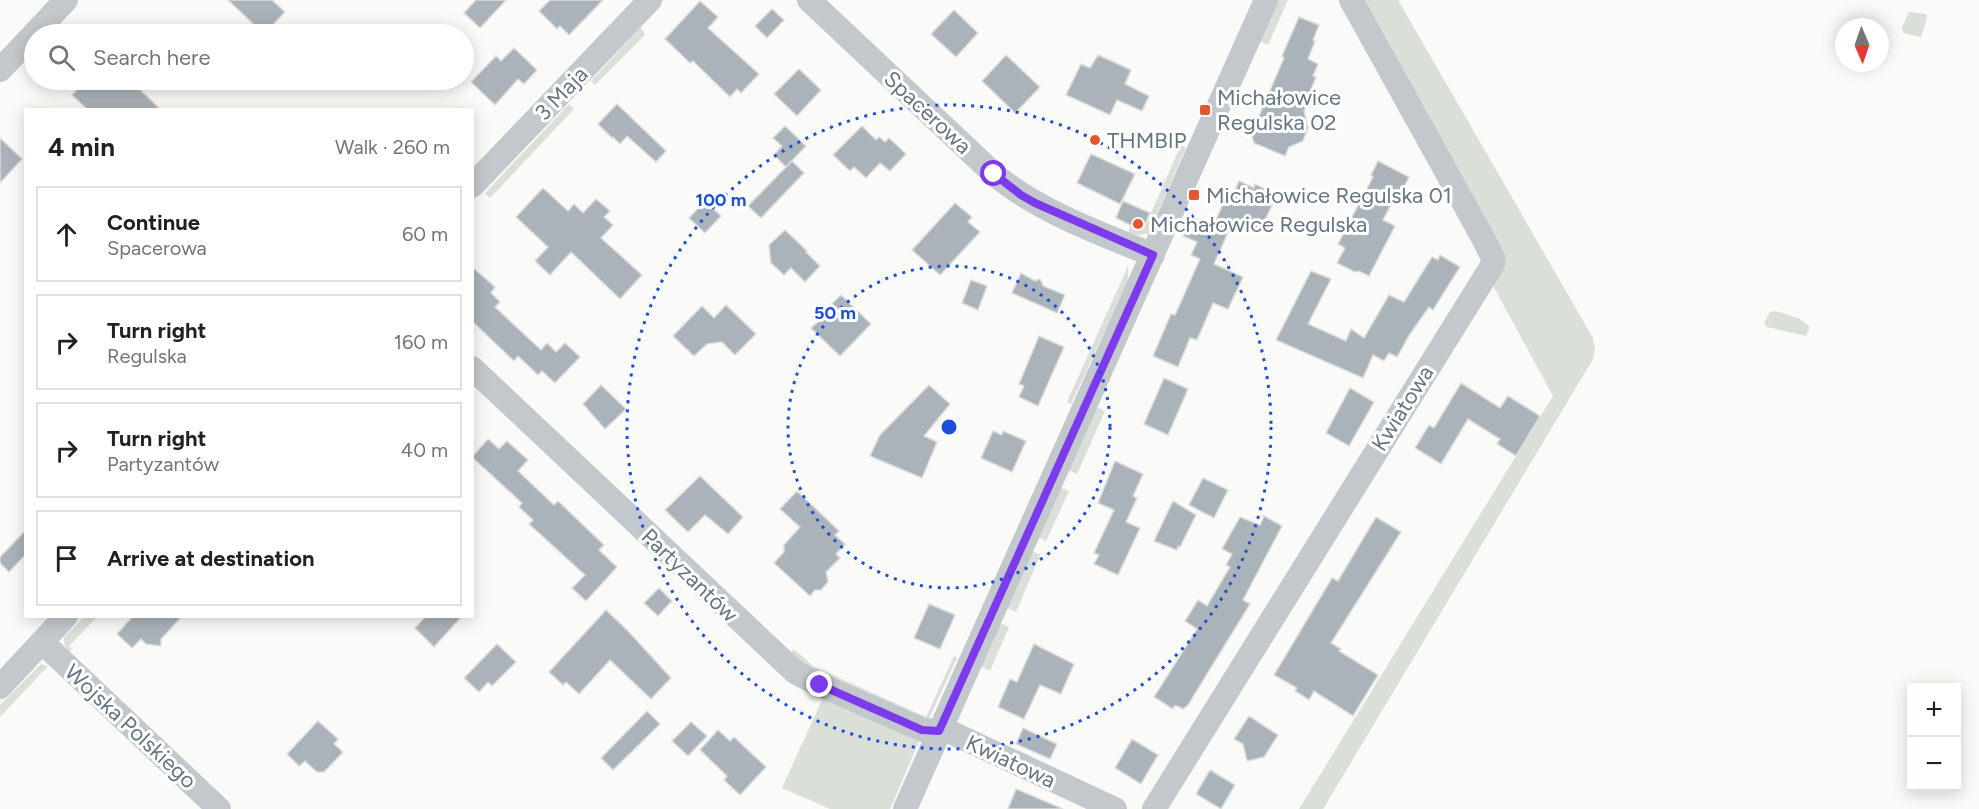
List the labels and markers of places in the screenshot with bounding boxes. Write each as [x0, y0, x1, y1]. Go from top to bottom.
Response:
place label: Michałowice Regulska 02 [1217, 84, 1341, 136]
marker: Michałowice Regulska 02 [1198, 103, 1212, 117]
place label: THMBIP [1107, 127, 1187, 154]
marker: THMBIP [1088, 133, 1102, 147]
place label: Michałowice Regulska 01 [1206, 182, 1452, 209]
marker: Michałowice Regulska 01 [1187, 188, 1201, 202]
place label: Michałowice Regulska [1150, 211, 1367, 238]
marker: Michałowice Regulska [1131, 217, 1145, 231]
centre of rings [939, 417, 959, 437]

